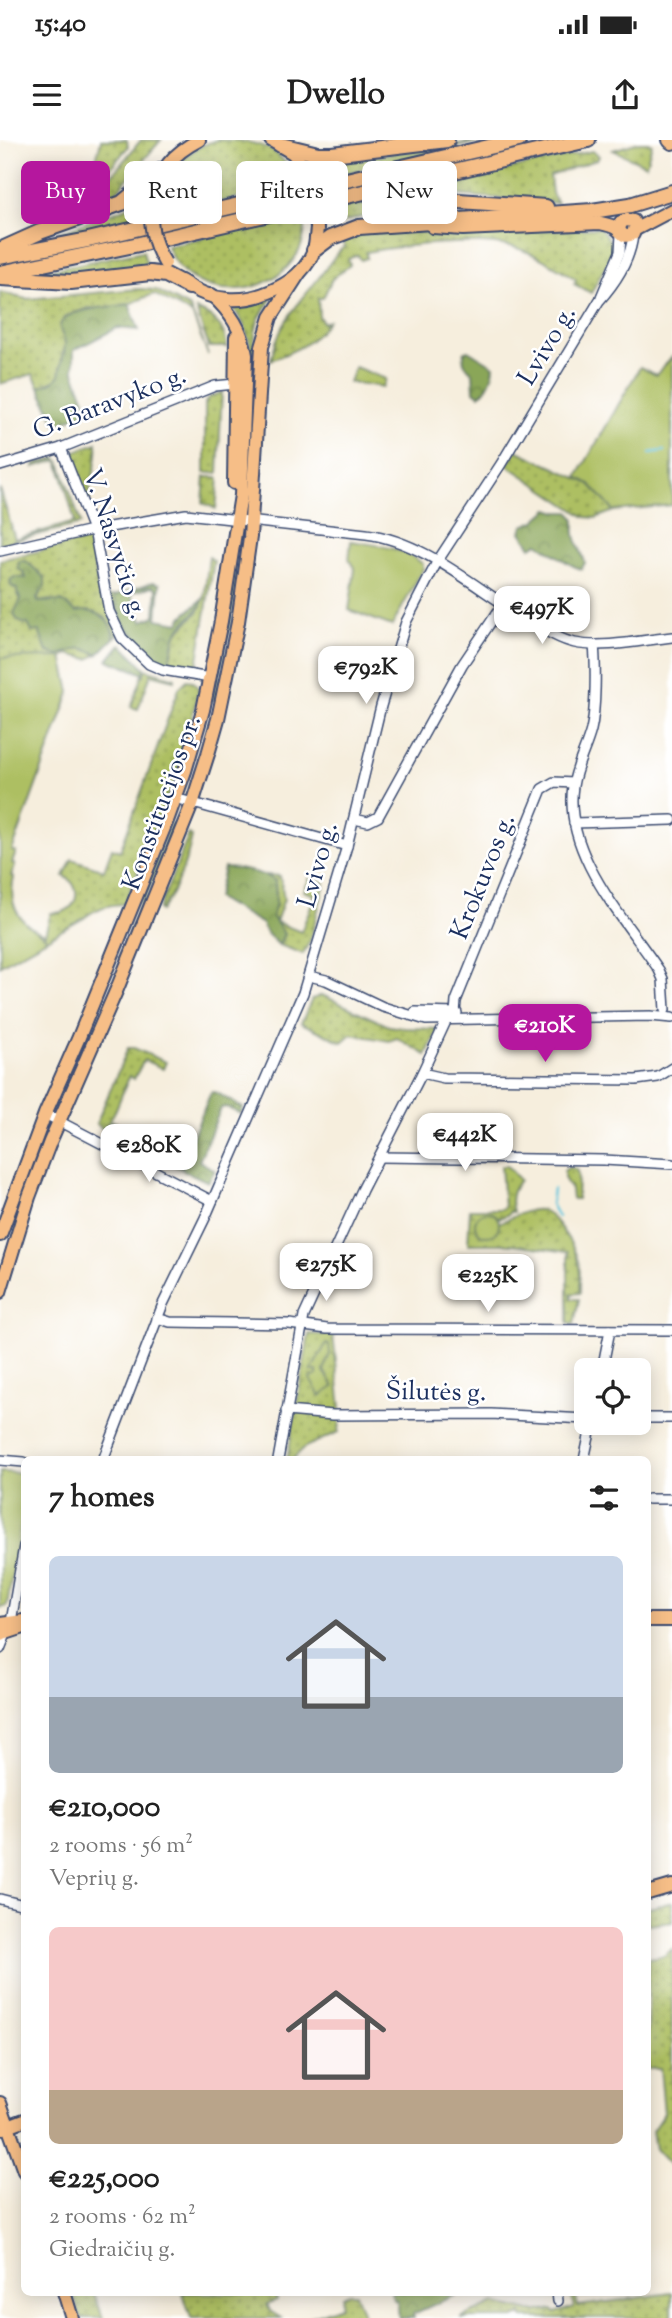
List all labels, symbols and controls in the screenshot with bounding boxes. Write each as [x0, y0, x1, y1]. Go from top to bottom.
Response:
text: 15:40 [35, 6, 86, 43]
text: Dwello [287, 72, 385, 118]
icon: menu [28, 76, 66, 114]
icon: share [606, 76, 644, 114]
chip: Buy [21, 161, 110, 224]
chip: Rent [124, 161, 222, 224]
chip: Filters [236, 161, 348, 224]
chip: New [362, 161, 457, 224]
street label: Lvivo g. [510, 299, 586, 393]
street label: G. Baravyko g. [28, 358, 192, 450]
street label: V. Nasvyčio g. [72, 464, 156, 624]
pin: €497K [493, 587, 591, 646]
text: €497K [510, 592, 574, 625]
pin: €792K [317, 646, 415, 706]
text: €792K [334, 652, 398, 685]
street label: Konstitucijos pr. [114, 710, 212, 896]
street label: Krokuvos g. [442, 808, 526, 946]
street label: Lvivo g. [289, 818, 349, 912]
pin: €210K [496, 1004, 594, 1064]
text: €210K [514, 1010, 576, 1043]
pin: €442K [416, 1114, 514, 1173]
text: €442K [433, 1119, 497, 1152]
pin: €280K [100, 1124, 198, 1184]
text: €280K [117, 1130, 181, 1163]
pin: €275K [277, 1244, 375, 1303]
text: €275K [296, 1249, 356, 1282]
pin: €225K [439, 1254, 537, 1314]
text: €225K [458, 1260, 518, 1293]
map controls [574, 1358, 651, 1435]
button: locate [574, 1358, 651, 1435]
street label: Šilutės g. [385, 1374, 487, 1412]
text: 7 homes [49, 1477, 154, 1520]
icon: filters [585, 1479, 623, 1517]
icon: home [273, 1601, 399, 1727]
text: €210,000 [49, 1787, 160, 1830]
text: 2 rooms · 56 m² [49, 1830, 193, 1863]
text: Veprių g. [49, 1863, 139, 1896]
icon: home [273, 1972, 399, 2098]
text: €225,000 [49, 2158, 160, 2201]
text: 2 rooms · 62 m² [49, 2201, 196, 2234]
text: Giedraičių g. [49, 2234, 175, 2267]

